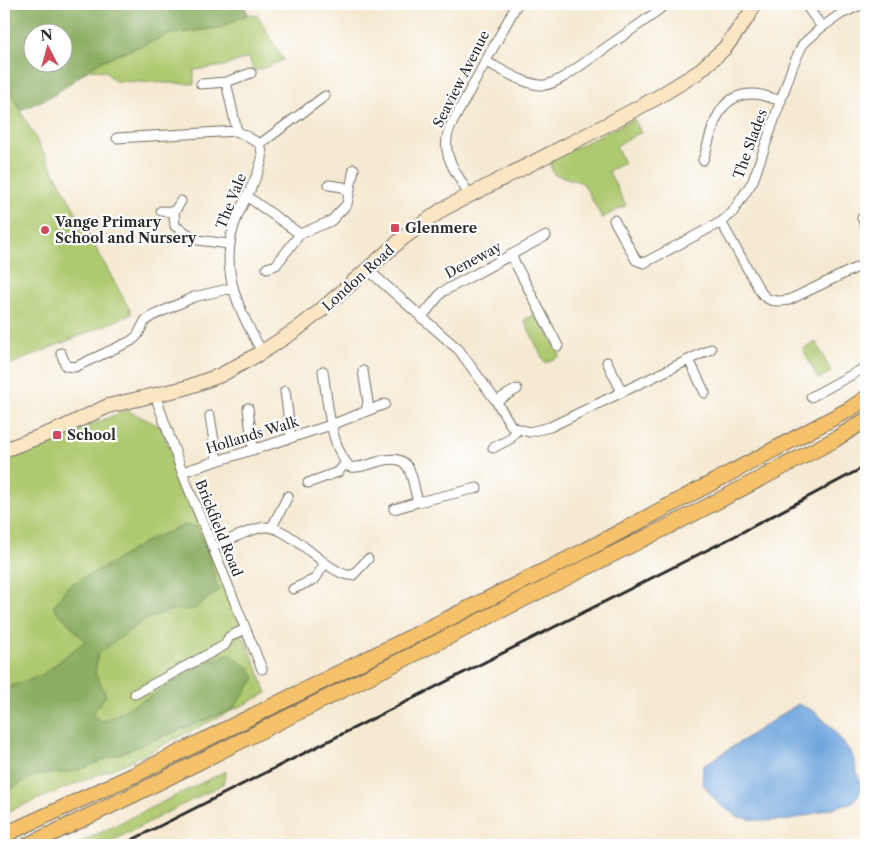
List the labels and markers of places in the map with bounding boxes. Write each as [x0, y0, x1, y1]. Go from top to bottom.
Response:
place label: Vange Primary School and Nursery [54, 213, 197, 247]
place label: Glenmere [405, 219, 477, 237]
marker: Glenmere [389, 222, 401, 234]
marker: Vange Primary School and Nursery [39, 224, 51, 236]
place label: School [67, 426, 116, 444]
marker: School [51, 429, 63, 441]

